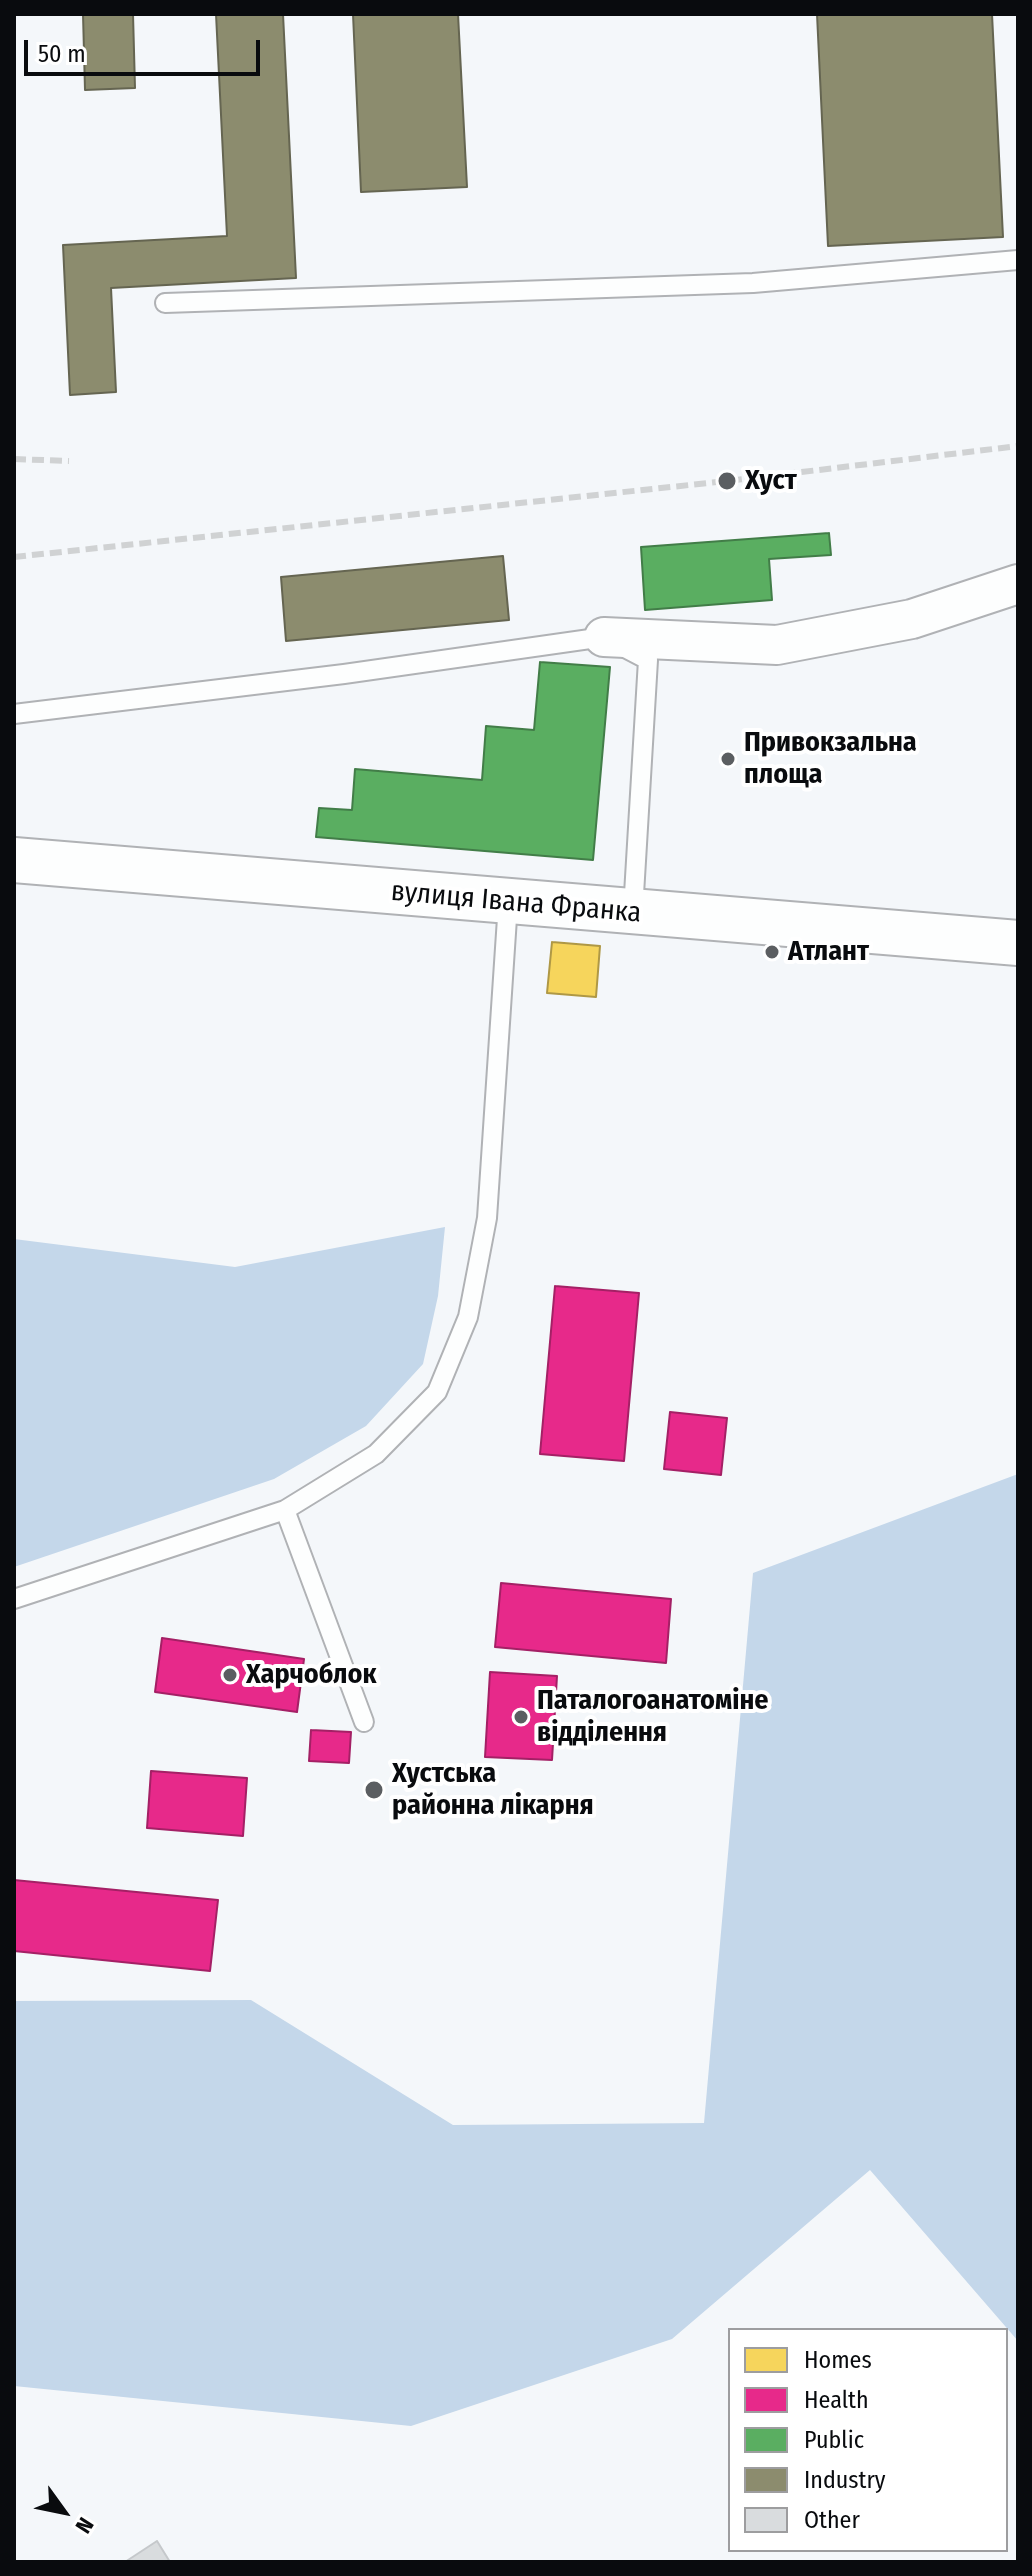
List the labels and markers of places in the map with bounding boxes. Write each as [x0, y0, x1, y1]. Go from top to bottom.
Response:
place label: Хуст [745, 464, 797, 498]
marker: Хуст [716, 470, 738, 492]
place label: Привокзальна площа [744, 726, 917, 792]
marker: Привокзальна площа [719, 750, 737, 768]
place label: Атлант [788, 935, 869, 969]
marker: Атлант [763, 943, 781, 961]
place label: Харчоблок [246, 1658, 376, 1692]
marker: Харчоблок [221, 1666, 239, 1684]
place label: Паталогоанатоміне відділення [537, 1684, 769, 1750]
marker: Паталогоанатоміне відділення [512, 1708, 530, 1726]
place label: Хустська районна лікарня [392, 1757, 594, 1823]
marker: Хустська районна лікарня [363, 1779, 385, 1801]

